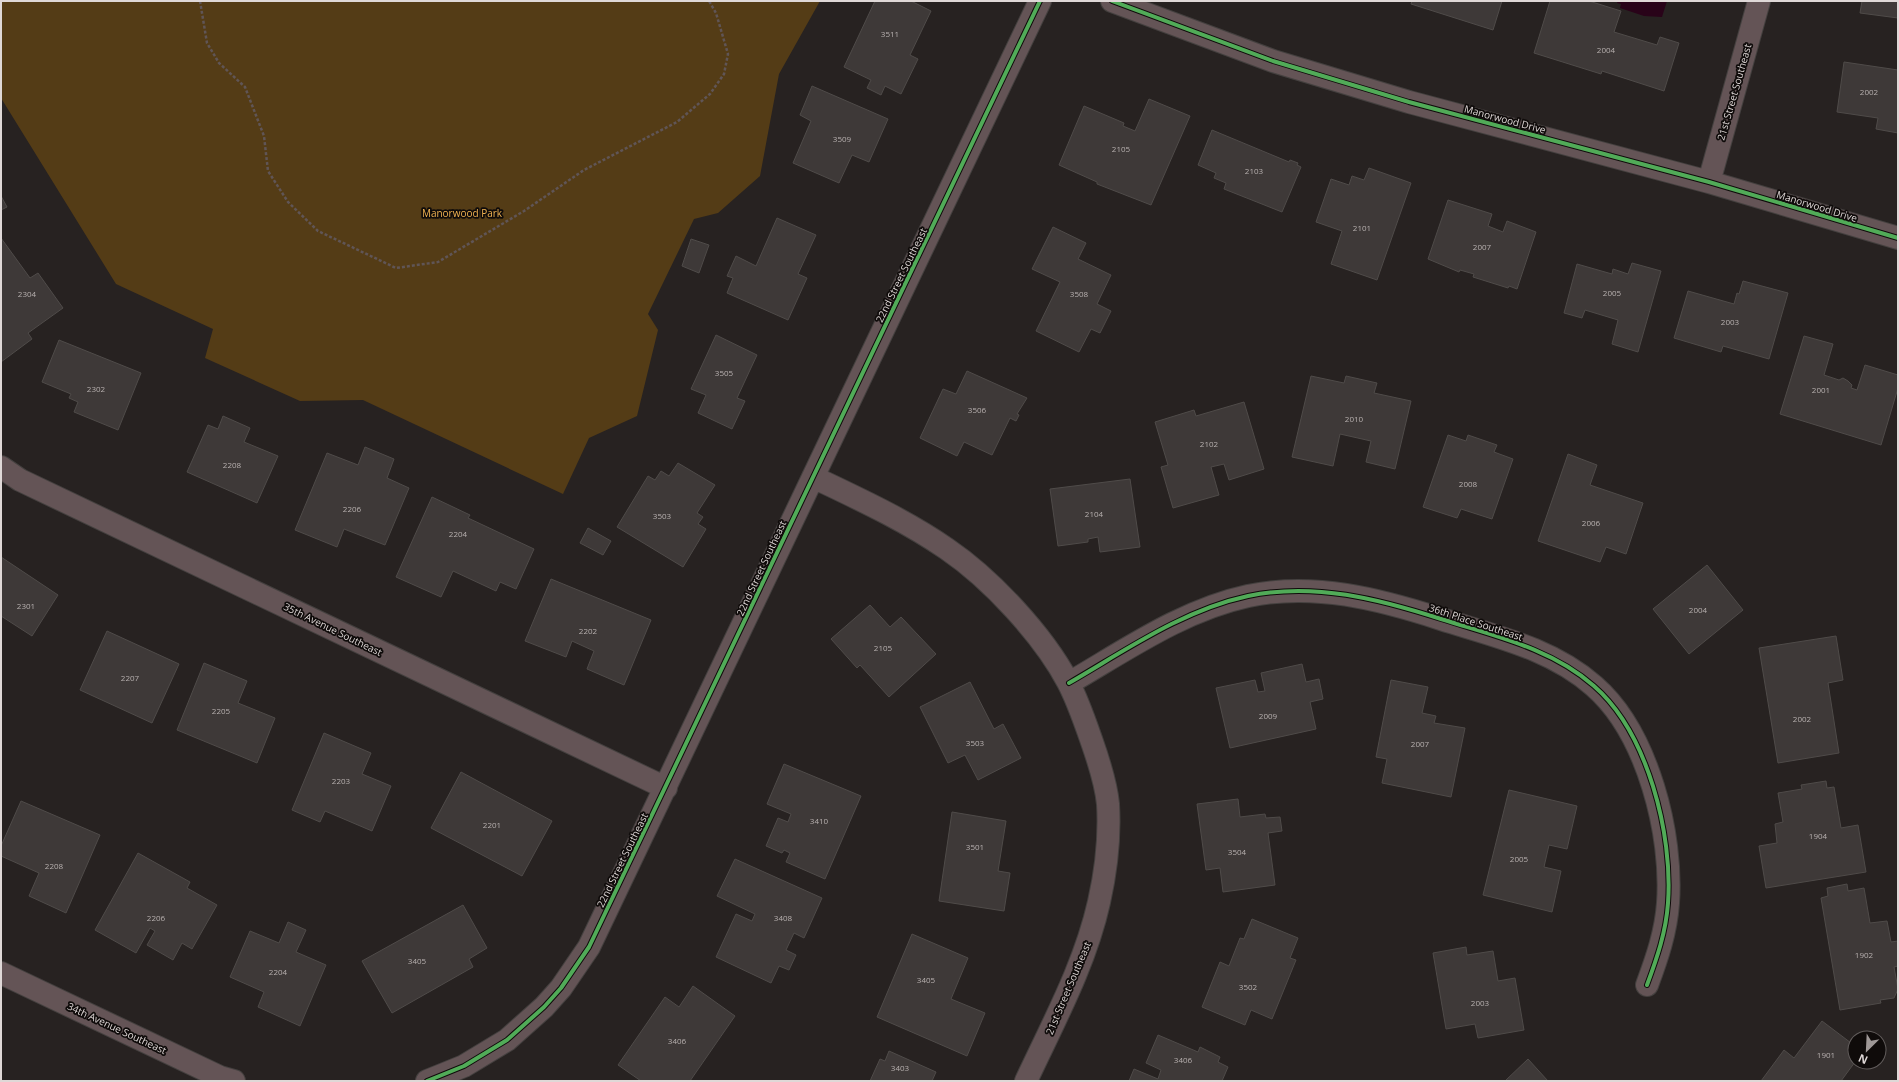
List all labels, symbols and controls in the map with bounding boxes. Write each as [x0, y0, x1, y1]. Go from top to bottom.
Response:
house number: 3511 [881, 28, 899, 39]
street label: 21st Street Southeast [1714, 42, 1755, 142]
house number: 2004 [1597, 44, 1616, 55]
house number: 2002 [1860, 86, 1879, 97]
street label: Manorwood Drive [1463, 101, 1548, 137]
house number: 3509 [833, 133, 852, 144]
house number: 2105 [1112, 143, 1131, 154]
house number: 2103 [1245, 165, 1264, 176]
street label: Manorwood Drive [1775, 187, 1859, 225]
park label: Manorwood Park [422, 206, 503, 220]
house number: 2101 [1353, 222, 1371, 233]
street label: 22nd Street Southeast [872, 225, 930, 325]
house number: 2007 [1473, 241, 1492, 252]
house number: 2005 [1603, 287, 1622, 298]
house number: 2304 [18, 288, 37, 299]
house number: 3508 [1070, 288, 1089, 299]
house number: 2003 [1721, 316, 1740, 327]
house number: 3505 [715, 367, 734, 378]
house number: 2302 [87, 383, 106, 394]
house number: 2001 [1812, 384, 1830, 395]
house number: 3506 [968, 404, 987, 415]
house number: 2010 [1345, 413, 1364, 424]
house number: 2102 [1200, 438, 1219, 449]
house number: 2208 [223, 459, 242, 470]
house number: 2008 [1459, 478, 1478, 489]
house number: 2206 [343, 503, 362, 514]
house number: 2104 [1085, 508, 1104, 519]
house number: 3503 [653, 510, 672, 521]
house number: 2006 [1582, 517, 1601, 528]
street label: 22nd Street Southeast [733, 518, 789, 618]
house number: 2204 [449, 528, 468, 539]
street label: 35th Avenue Southeast [281, 599, 385, 659]
house number: 2301 [17, 600, 35, 611]
street label: 36th Place Southeast [1427, 600, 1525, 644]
house number: 2004 [1689, 604, 1708, 615]
house number: 2202 [579, 625, 598, 636]
house number: 2105 [874, 642, 893, 653]
house number: 2207 [121, 672, 140, 683]
house number: 2205 [212, 705, 231, 716]
house number: 2009 [1259, 710, 1278, 721]
house number: 2002 [1793, 713, 1812, 724]
house number: 3503 [966, 737, 985, 748]
house number: 2007 [1411, 738, 1430, 749]
house number: 2203 [332, 775, 351, 786]
street label: 22nd Street Southeast [593, 810, 651, 910]
house number: 3410 [810, 815, 829, 826]
house number: 2201 [483, 819, 501, 830]
house number: 1904 [1809, 830, 1828, 841]
house number: 3501 [966, 841, 984, 852]
house number: 3504 [1228, 846, 1247, 857]
house number: 2005 [1510, 853, 1529, 864]
house number: 2208 [45, 860, 64, 871]
house number: 2206 [147, 912, 166, 923]
house number: 3408 [774, 912, 793, 923]
street label: 21st Street Southeast [1042, 939, 1094, 1037]
house number: 1902 [1855, 949, 1874, 960]
house number: 3405 [408, 955, 427, 966]
house number: 2204 [269, 966, 288, 977]
house number: 3405 [917, 974, 936, 985]
house number: 3502 [1239, 981, 1258, 992]
house number: 2003 [1471, 997, 1490, 1008]
street label: 34th Avenue Southeast [65, 999, 169, 1057]
north arrow [1847, 1030, 1887, 1070]
house number: 3406 [668, 1035, 687, 1046]
house number: 1901 [1817, 1049, 1835, 1060]
text: N [1856, 1051, 1870, 1068]
house number: 3406 [1174, 1054, 1193, 1065]
house number: 3403 [891, 1062, 910, 1073]

